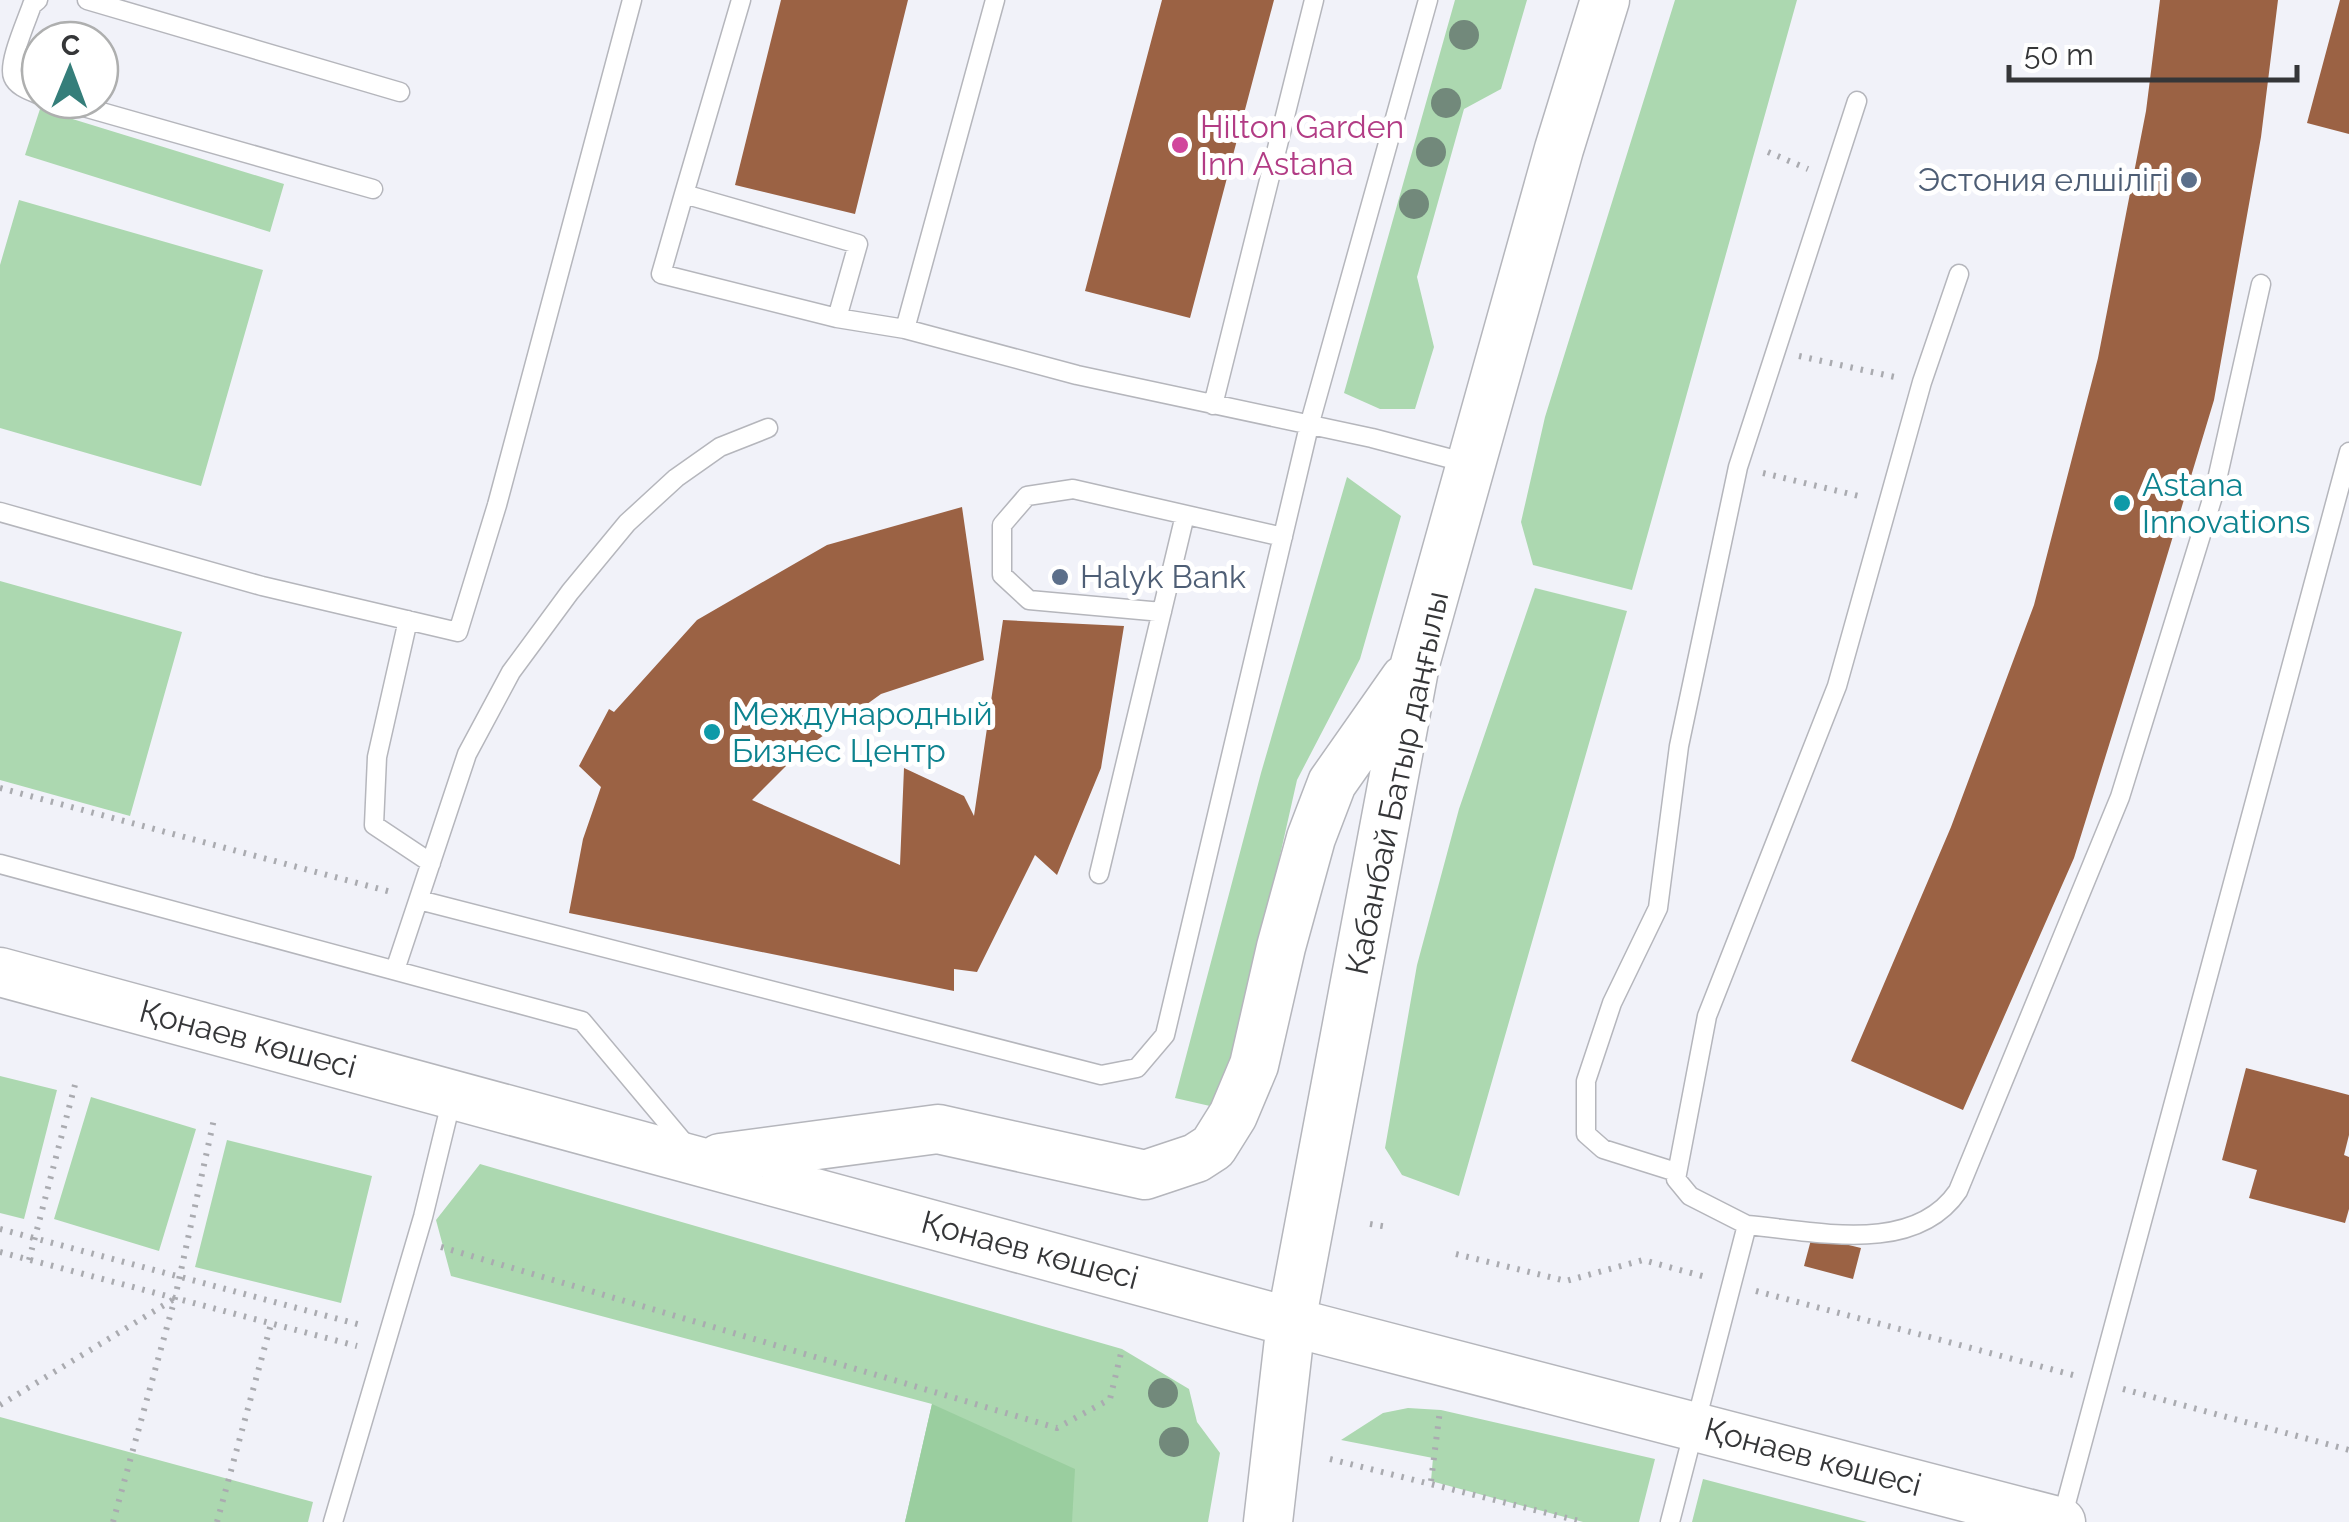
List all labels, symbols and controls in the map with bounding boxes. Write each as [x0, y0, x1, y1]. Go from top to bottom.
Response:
north arrow [20, 20, 120, 120]
scale bar [2009, 20, 2296, 82]
text: С [61, 29, 80, 62]
text: 50 m [2024, 37, 2094, 72]
place label: Hilton Garden Inn Astana [1200, 108, 1404, 182]
marker: Hilton Garden Inn Astana [1169, 134, 1191, 156]
place label: Эстония елшілігі [1917, 161, 2169, 198]
marker: Эстония елшілігі [2178, 169, 2200, 191]
place label: Astana Innovations [2142, 466, 2311, 540]
marker: Astana Innovations [2111, 492, 2133, 514]
place label: Halyk Bank [1080, 558, 1246, 595]
marker: Halyk Bank [1049, 566, 1071, 588]
street label: Қабанбай Батыр даңғылы [1338, 588, 1455, 978]
place label: Международный Бизнес Центр [732, 695, 993, 769]
marker: Международный Бизнес Центр [701, 721, 723, 743]
street label: Қонаев көшесі [136, 992, 361, 1085]
street label: Қонаев көшесі [918, 1203, 1143, 1296]
street label: Қонаев көшесі [1701, 1410, 1926, 1503]

